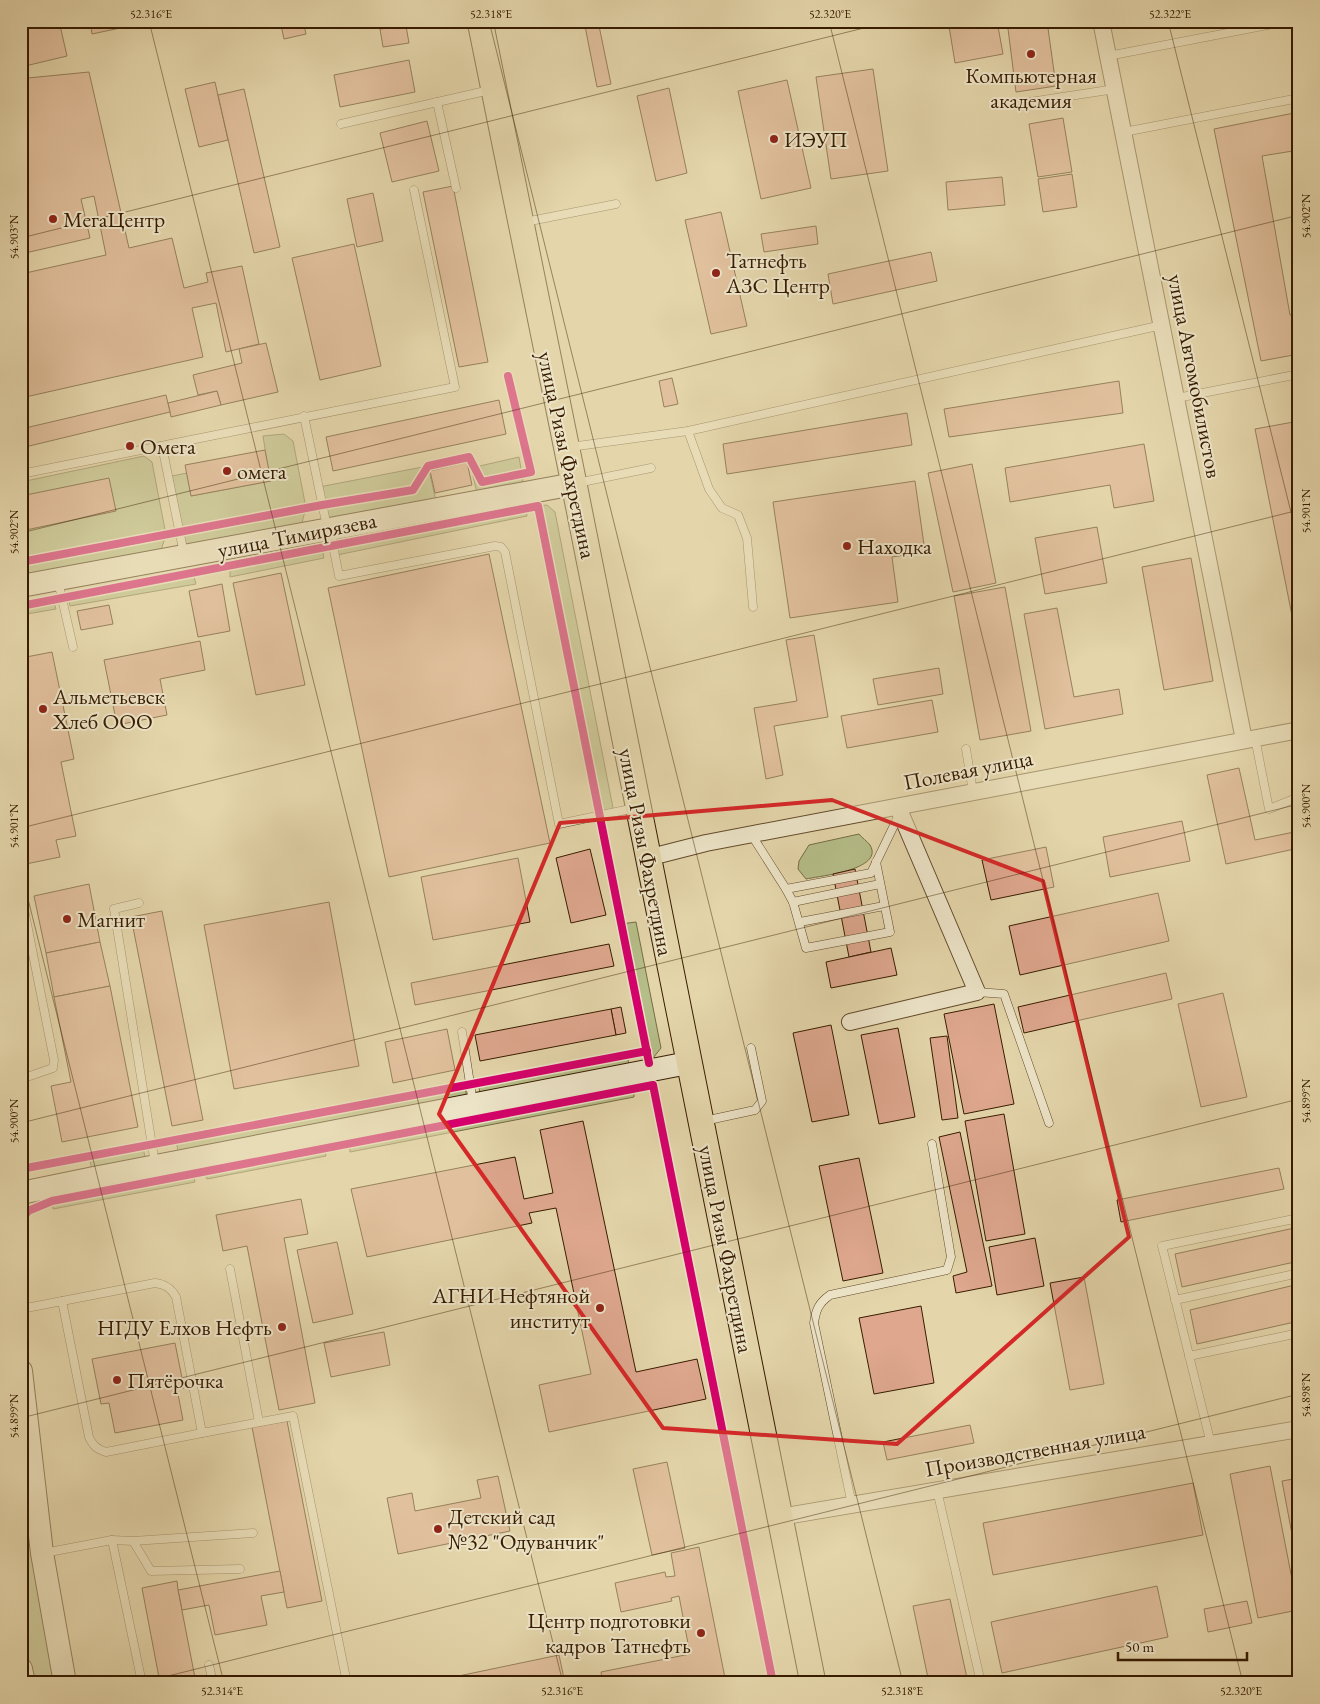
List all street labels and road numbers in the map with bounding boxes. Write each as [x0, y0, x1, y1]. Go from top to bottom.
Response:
street label: улица Автомобилистов [1161, 272, 1229, 480]
street label: улица Ризы Фахретдина [531, 349, 603, 561]
street label: улица Тимирязева [215, 505, 379, 565]
street label: Полевая улица [901, 743, 1035, 797]
street label: улица Ризы Фахретдина [612, 746, 680, 959]
street label: улица Ризы Фахретдина [692, 1143, 760, 1356]
street label: Производственная улица [922, 1416, 1148, 1484]

